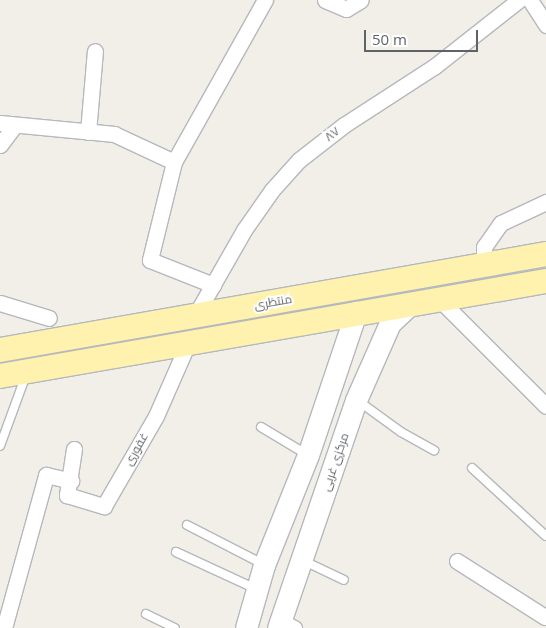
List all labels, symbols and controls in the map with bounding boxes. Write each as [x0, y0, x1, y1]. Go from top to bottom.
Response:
scale bar [366, 20, 480, 52]
text: 50 m [372, 29, 407, 49]
street label: ۸۷ [322, 124, 342, 144]
street label: منتظری [253, 292, 293, 312]
street label: غفوری [121, 430, 151, 468]
street label: مرکزی غربی [318, 431, 352, 493]

